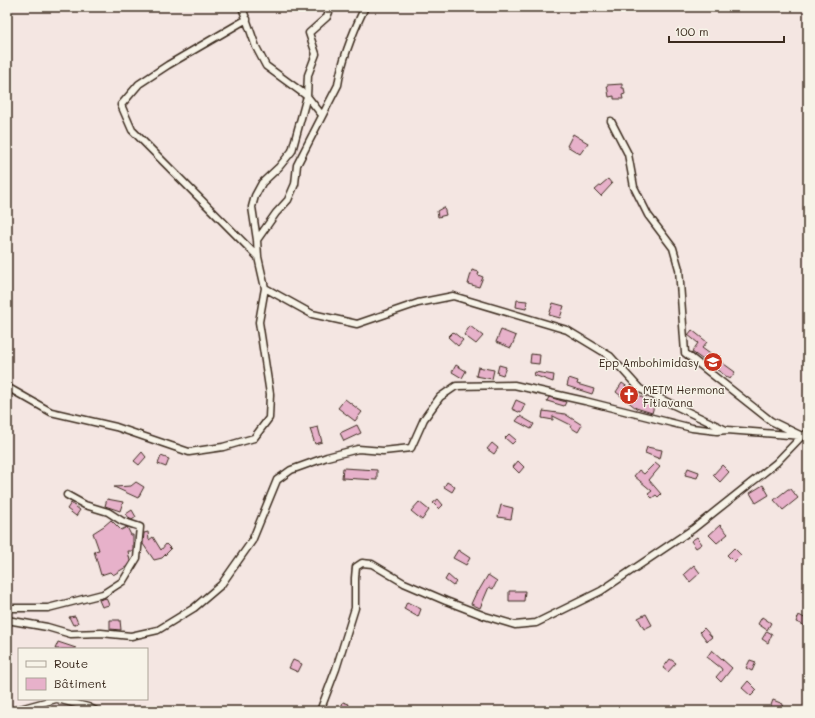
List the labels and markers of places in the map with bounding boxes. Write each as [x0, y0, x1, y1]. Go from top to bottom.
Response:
school or university icon: Epp Ambohimidasy [702, 351, 724, 373]
place label: Epp Ambohimidasy [599, 355, 699, 370]
place label: METM Hermona Fitiavana [643, 382, 725, 410]
church icon: METM Hermona Fitiavana [618, 384, 640, 406]

